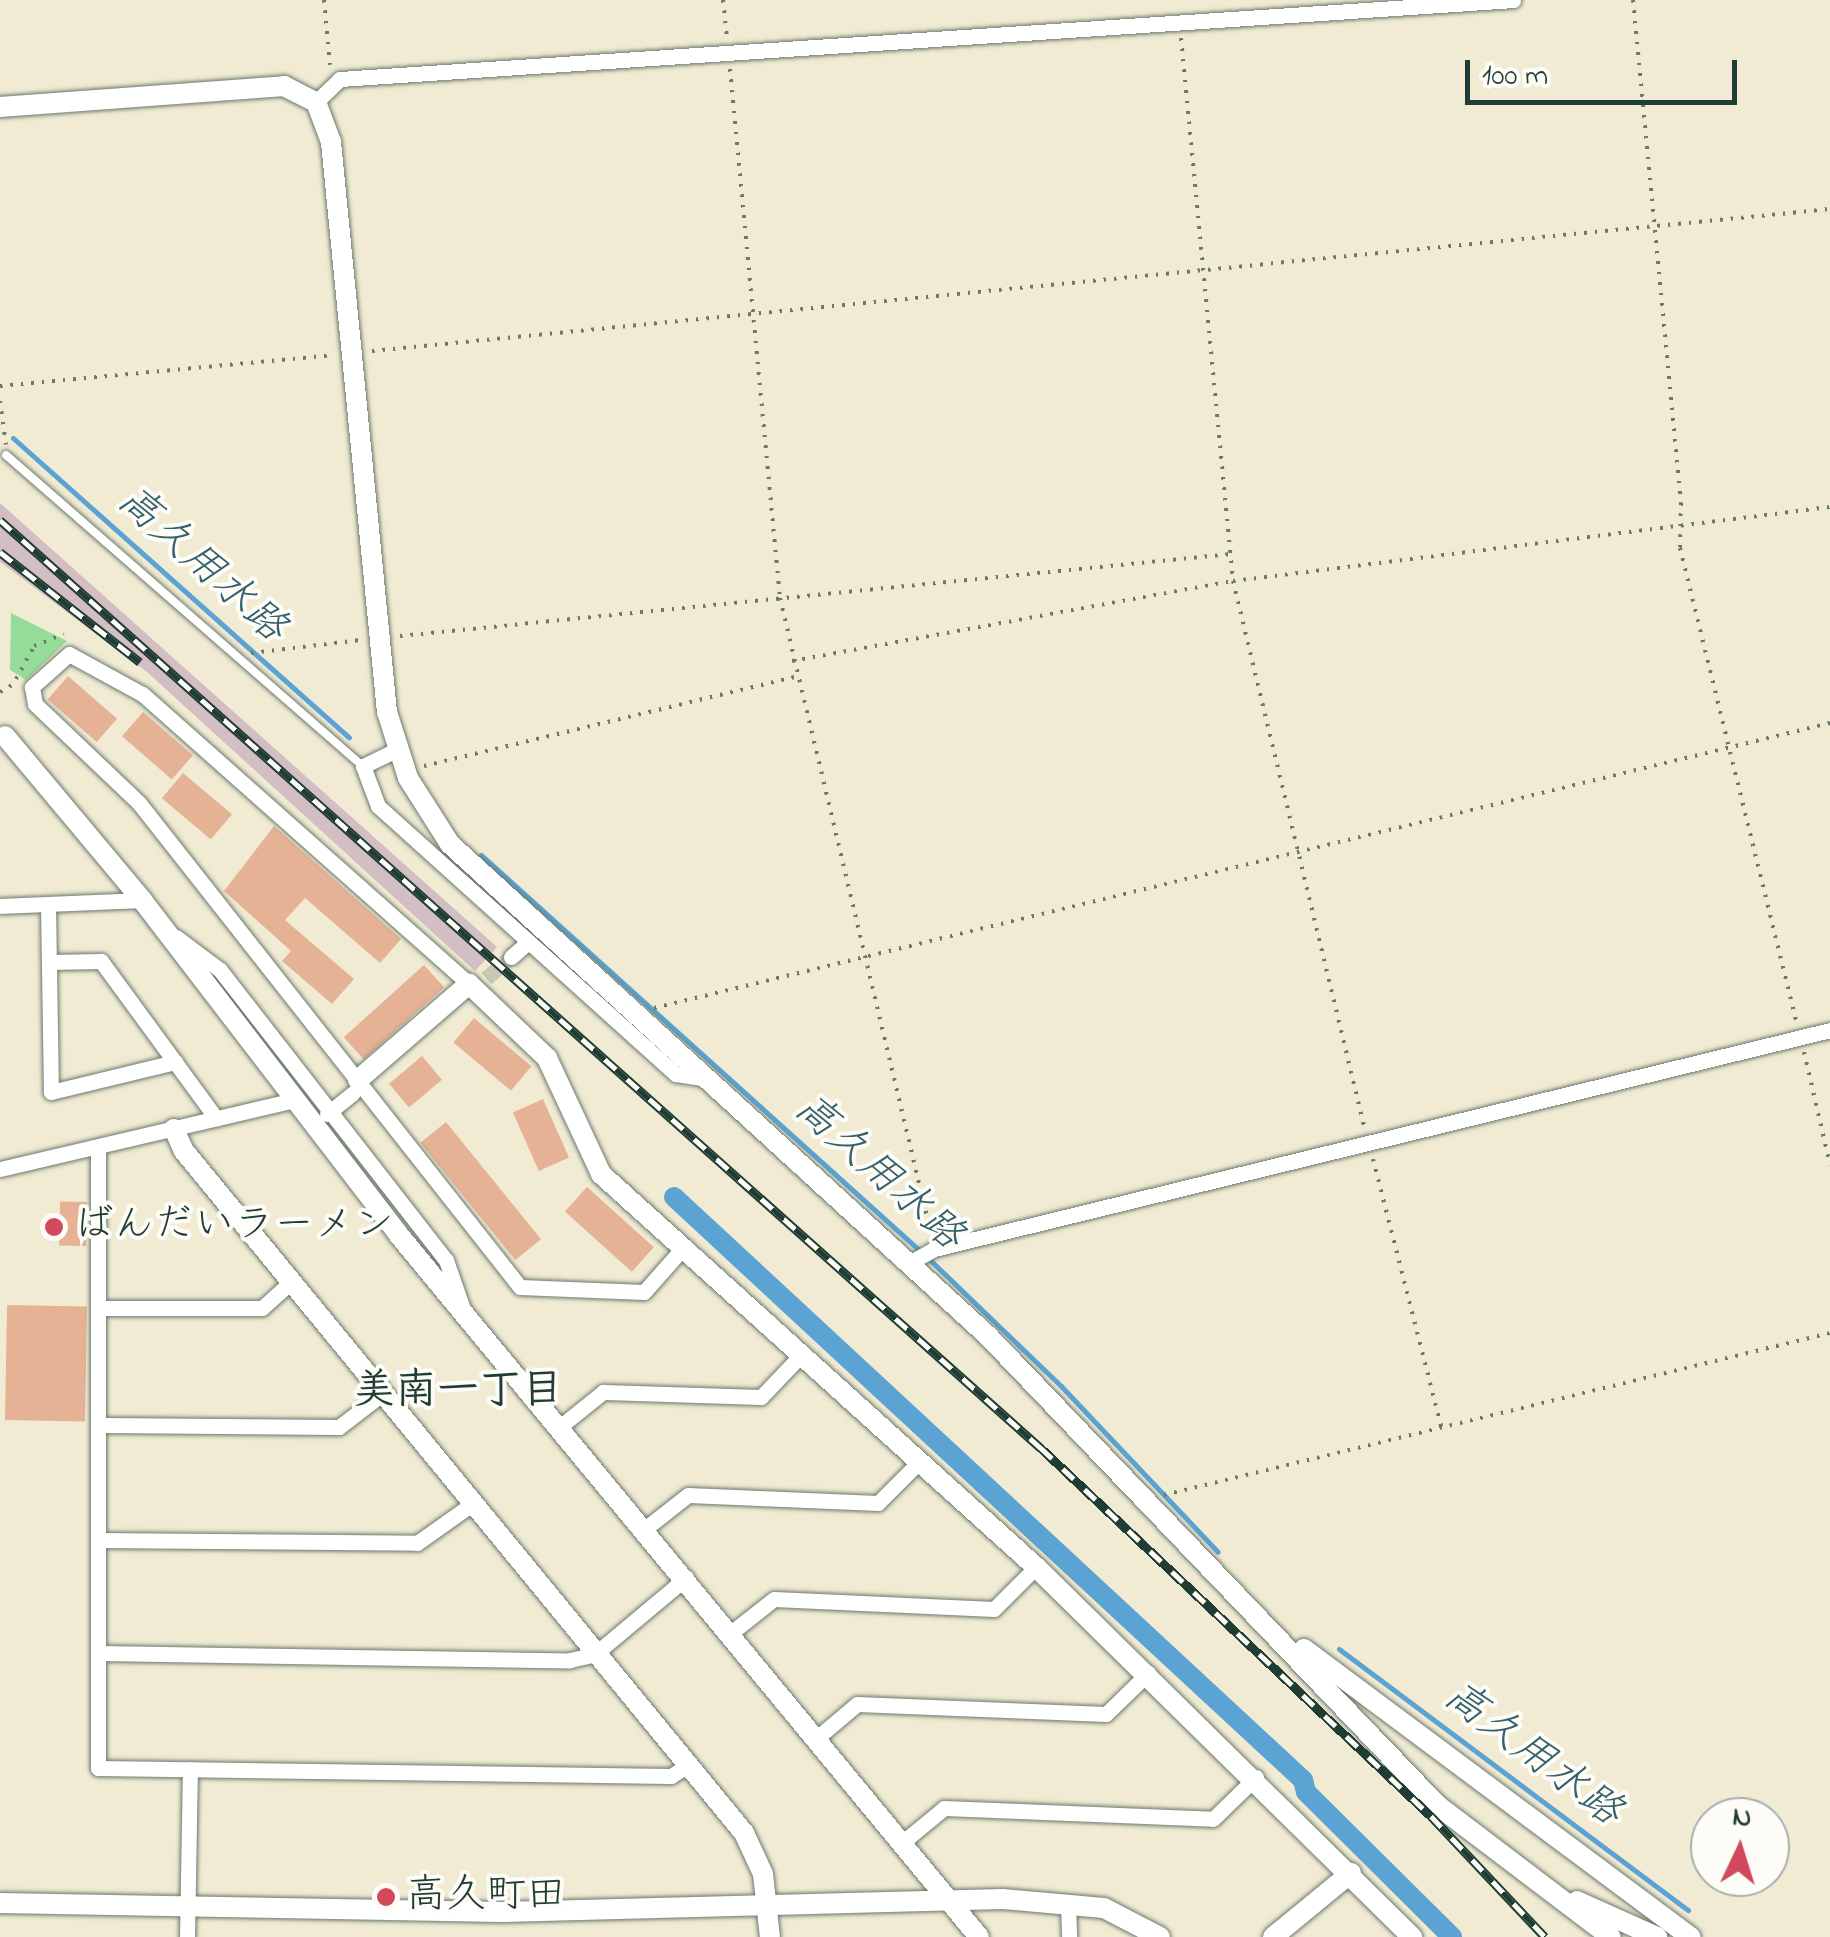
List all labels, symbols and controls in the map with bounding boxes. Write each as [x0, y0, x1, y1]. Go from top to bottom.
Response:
scale bar [1470, 40, 1742, 102]
text: 100 m [1482, 55, 1548, 99]
water label: 高久用水路 [106, 476, 296, 654]
water label: 高久用水路 [783, 1084, 973, 1262]
place label: ばんだいラーメン [74, 1203, 394, 1251]
marker: ばんだいラーメン [43, 1216, 65, 1238]
district label: 美南一丁目 [353, 1367, 563, 1417]
water label: 高久用水路 [1433, 1672, 1631, 1838]
north arrow [1690, 1797, 1790, 1897]
text: N [1731, 1797, 1753, 1840]
place label: 高久町田 [406, 1873, 566, 1921]
marker: 高久町田 [375, 1886, 397, 1908]

